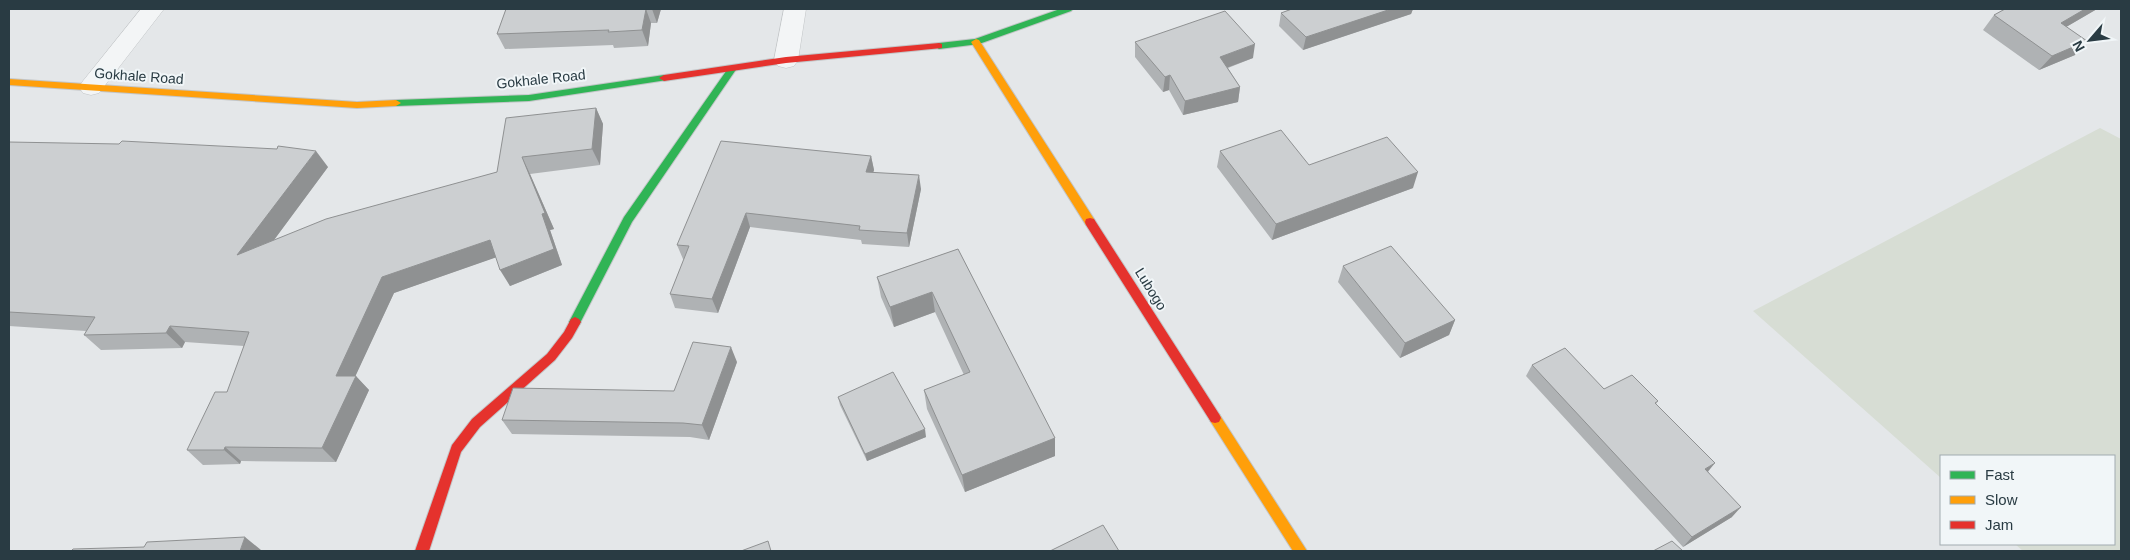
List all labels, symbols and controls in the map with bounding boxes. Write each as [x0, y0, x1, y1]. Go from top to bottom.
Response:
north arrow [2065, 15, 2115, 65]
text: N [2069, 38, 2088, 54]
street label: Gokhale Road [94, 65, 184, 87]
street label: Gokhale Road [496, 66, 586, 92]
street label: Lubogo [1132, 265, 1170, 313]
legend [1940, 455, 2115, 545]
text: Fast [1985, 466, 2015, 483]
text: Slow [1985, 491, 2018, 508]
text: Jam [1985, 516, 2013, 533]

